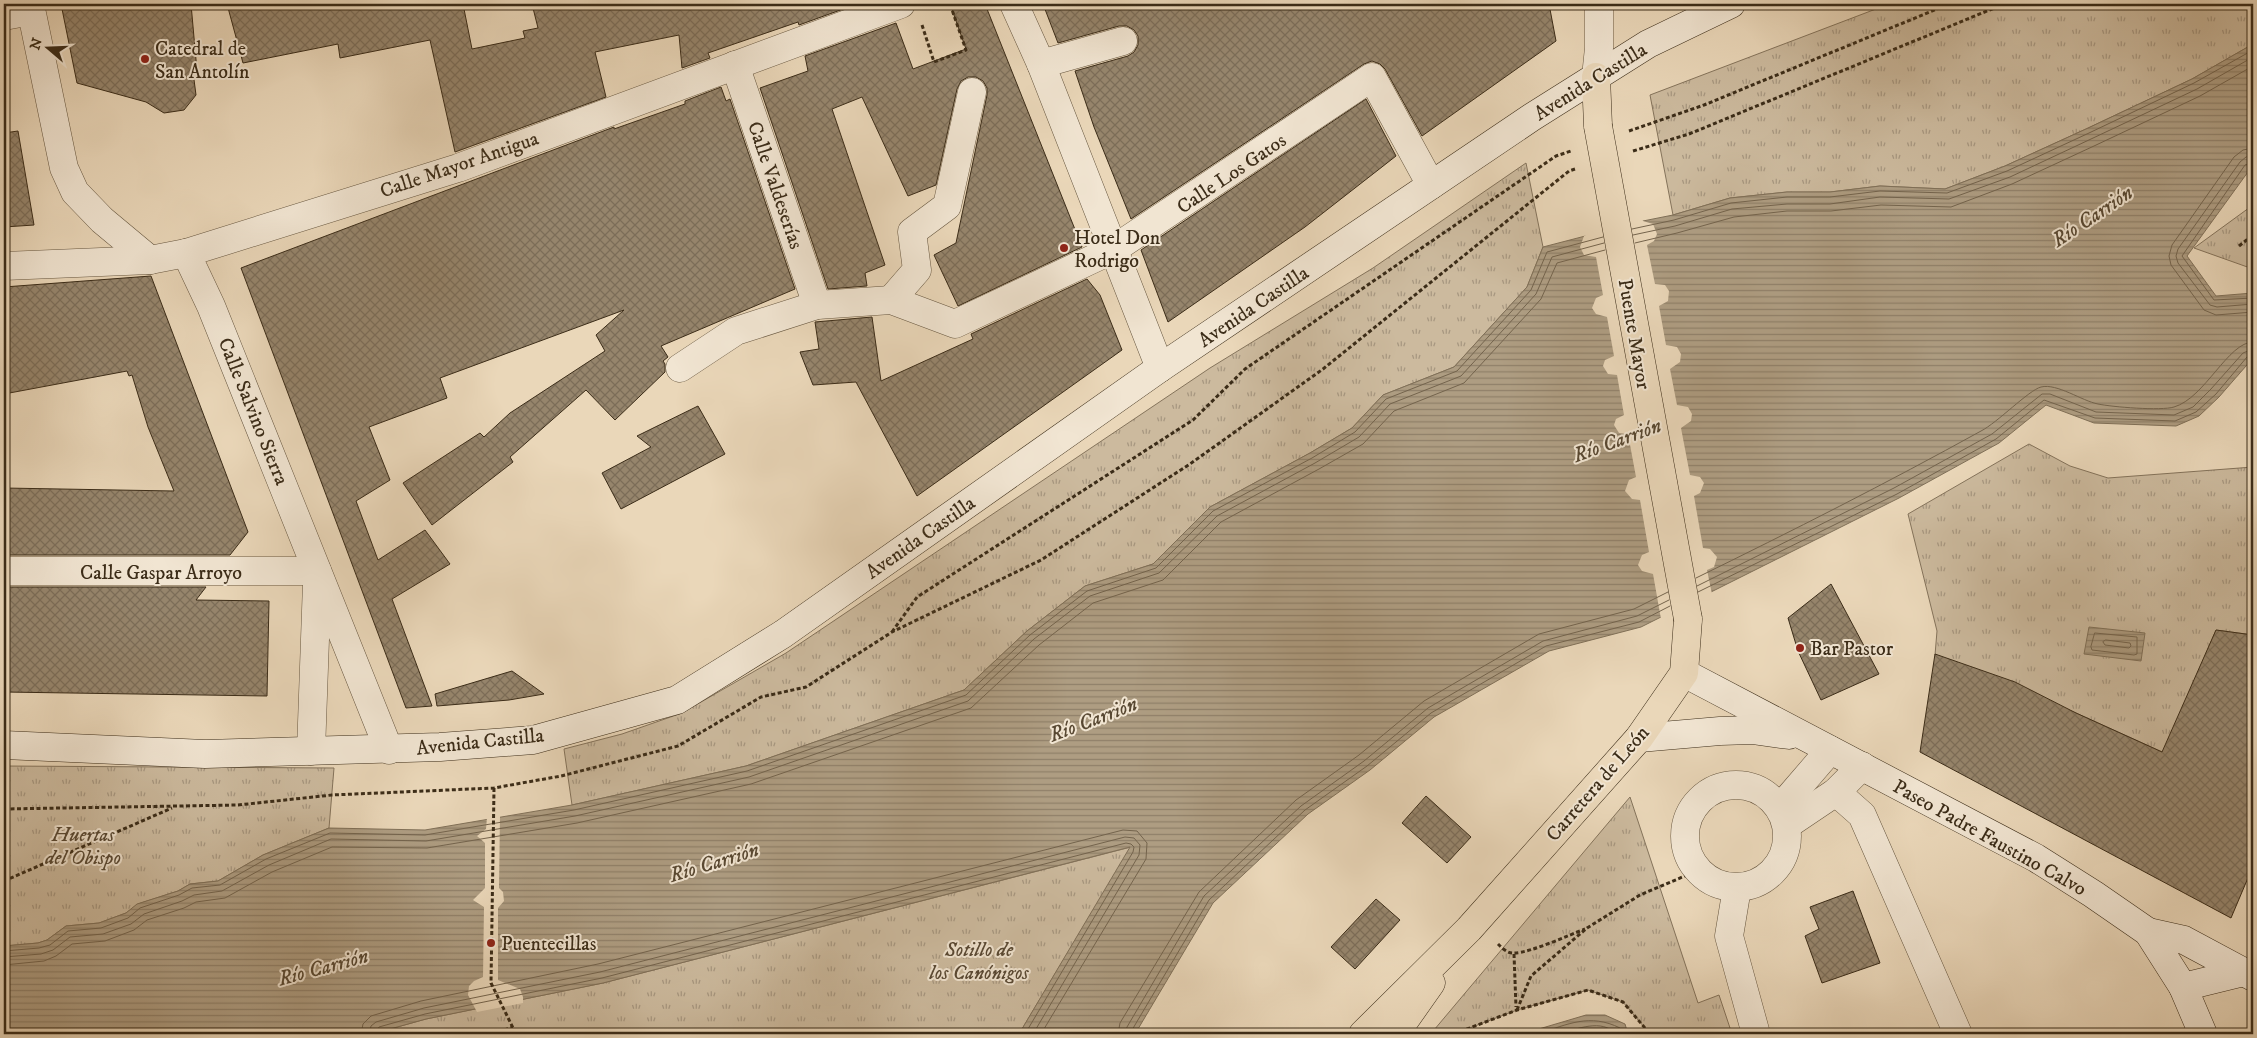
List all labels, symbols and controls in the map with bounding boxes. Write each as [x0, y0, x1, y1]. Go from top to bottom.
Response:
north arrow [22, 22, 72, 72]
text: N [26, 35, 47, 52]
place label: Catedral de San Antolín [155, 37, 250, 85]
street label: Avenida Castilla [1530, 37, 1652, 127]
marker: Catedral de San Antolín [139, 53, 151, 65]
street label: Calle Valdeserías [741, 118, 808, 253]
street label: Calle Mayor Antigua [377, 126, 543, 204]
street label: Calle Los Gatos [1172, 128, 1292, 220]
water label: Río Carrión [2046, 180, 2138, 254]
place label: Hotel Don Rodrigo [1074, 226, 1161, 274]
marker: Hotel Don Rodrigo [1058, 242, 1070, 254]
street label: Avenida Castilla [1194, 261, 1314, 353]
street label: Puente Mayor [1611, 277, 1656, 392]
street label: Calle Salvino Sierra [212, 334, 294, 489]
water label: Río Carrión [1568, 413, 1666, 469]
street label: Avenida Castilla [861, 491, 981, 585]
street label: Calle Gaspar Arroyo [80, 561, 242, 586]
place label: Bar Pastor [1810, 637, 1894, 662]
marker: Bar Pastor [1794, 642, 1806, 654]
water label: Río Carrión [1045, 691, 1142, 749]
street label: Carretera de León [1541, 721, 1656, 847]
street label: Avenida Castilla [415, 723, 546, 762]
street label: Paseo Padre Faustino Calvo [1888, 775, 2091, 902]
park label: Huertas del Obispo [44, 823, 121, 871]
water label: Río Carrión [665, 837, 763, 889]
place label: Puentecillas [501, 932, 597, 957]
marker: Puentecillas [485, 937, 497, 949]
park label: Sotillo de los Canónigos [928, 938, 1029, 986]
water label: Río Carrión [274, 943, 372, 993]

